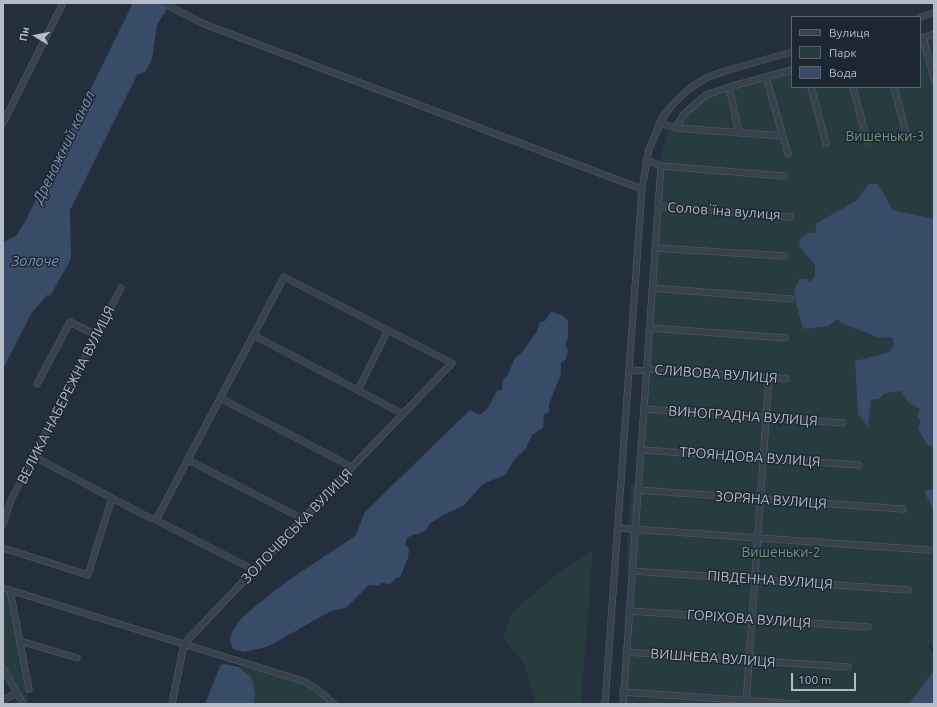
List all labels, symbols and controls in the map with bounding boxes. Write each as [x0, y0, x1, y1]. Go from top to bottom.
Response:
north arrow [16, 16, 56, 56]
legend [791, 16, 921, 88]
text: Пн [17, 26, 31, 42]
text: Вулиця [829, 26, 870, 39]
text: Парк [829, 46, 857, 59]
text: Вода [829, 66, 857, 79]
water label: Дренажний канал [29, 88, 99, 206]
park label: Вишеньки-3 [845, 128, 925, 144]
street label: Соловʼїна вулиця [667, 199, 781, 223]
water label: Золоче [11, 252, 59, 270]
street label: ВЕЛИКА НАБЕРЕЖНА ВУЛИЦЯ [14, 303, 118, 487]
street label: СЛИВОВА ВУЛИЦЯ [654, 361, 778, 387]
street label: ВИНОГРАДНА ВУЛИЦЯ [668, 402, 818, 430]
street label: ТРОЯНДОВА ВУЛИЦЯ [679, 444, 821, 470]
street label: ЗОЛОЧІВСЬКА ВУЛИЦЯ [238, 465, 356, 587]
street label: ЗОРЯНА ВУЛИЦЯ [715, 488, 827, 512]
park label: Вишеньки-2 [741, 544, 821, 560]
street label: ПІВДЕННА ВУЛИЦЯ [707, 567, 833, 593]
street label: ГОРІХОВА ВУЛИЦЯ [686, 606, 812, 632]
street label: ВИШНЕВА ВУЛИЦЯ [650, 645, 776, 671]
scale bar [793, 665, 858, 691]
text: 100 m [798, 673, 831, 686]

